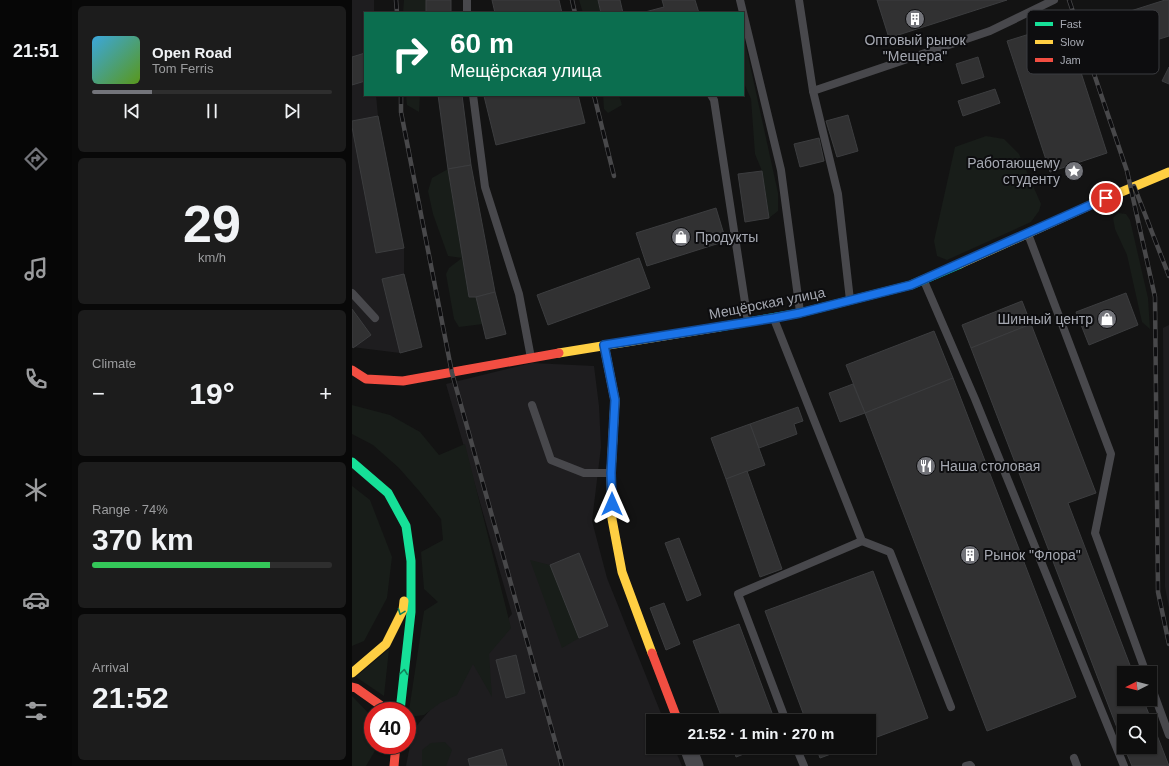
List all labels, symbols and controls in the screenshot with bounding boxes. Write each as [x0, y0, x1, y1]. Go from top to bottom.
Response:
building icon: Оптовый рынок "Мещера" [904, 8, 926, 30]
legend [1027, 10, 1159, 74]
text: Fast [1060, 18, 1081, 30]
icon: right [384, 28, 436, 80]
text: 60 m [450, 28, 514, 59]
place label: Оптовый рынок "Мещера" [864, 32, 966, 64]
text: Slow [1060, 36, 1084, 48]
text: 21:51 [13, 41, 59, 61]
text: Open Road [152, 44, 232, 61]
text: Jam [1060, 54, 1081, 66]
text: Tom Ferris [152, 61, 213, 76]
text: Мещёрская улица [450, 61, 602, 81]
icon: previous [121, 100, 143, 122]
icon: pause [201, 100, 223, 122]
icon: next [281, 100, 303, 122]
icon: directions [22, 145, 50, 173]
place label: Работающему студенту [967, 155, 1060, 187]
place icon: Работающему студенту [1063, 160, 1085, 182]
pin [1089, 181, 1123, 215]
icon: arrive [1095, 187, 1117, 209]
text: 29 [183, 195, 241, 253]
shop icon: Продукты [670, 226, 692, 248]
place label: Продукты [695, 229, 758, 245]
text: km/h [198, 250, 226, 265]
icon: music [22, 255, 50, 283]
street label: Мещёрская улица [708, 284, 827, 322]
shop icon: Шинный центр [1096, 308, 1118, 330]
place label: Шинный центр [998, 311, 1093, 327]
text: Climate [92, 356, 136, 371]
icon: phone [22, 365, 50, 393]
text: 19° [189, 377, 235, 410]
text: − [92, 381, 105, 406]
text: + [319, 381, 332, 406]
restaurant icon: Наша столовая [915, 455, 937, 477]
place label: Наша столовая [940, 458, 1040, 474]
icon: climate [22, 476, 50, 504]
position arrow [591, 483, 633, 525]
text: Range · 74% [92, 502, 168, 517]
text: 370 km [92, 523, 194, 556]
building icon: Рынок "Флора" [959, 544, 981, 566]
place label: Рынок "Флора" [984, 547, 1081, 563]
icon: car [22, 586, 50, 614]
one-way arrow [397, 609, 405, 616]
text: Arrival [92, 660, 129, 675]
north arrow [1117, 666, 1157, 706]
map controls [1117, 666, 1157, 754]
one-way arrow [399, 669, 408, 675]
text: 21:52 [92, 681, 169, 714]
icon: filters [22, 697, 50, 725]
speed limit sign: 40 [364, 702, 416, 754]
button: search [1117, 714, 1157, 754]
text: 21:52 · 1 min · 270 m [688, 725, 834, 742]

